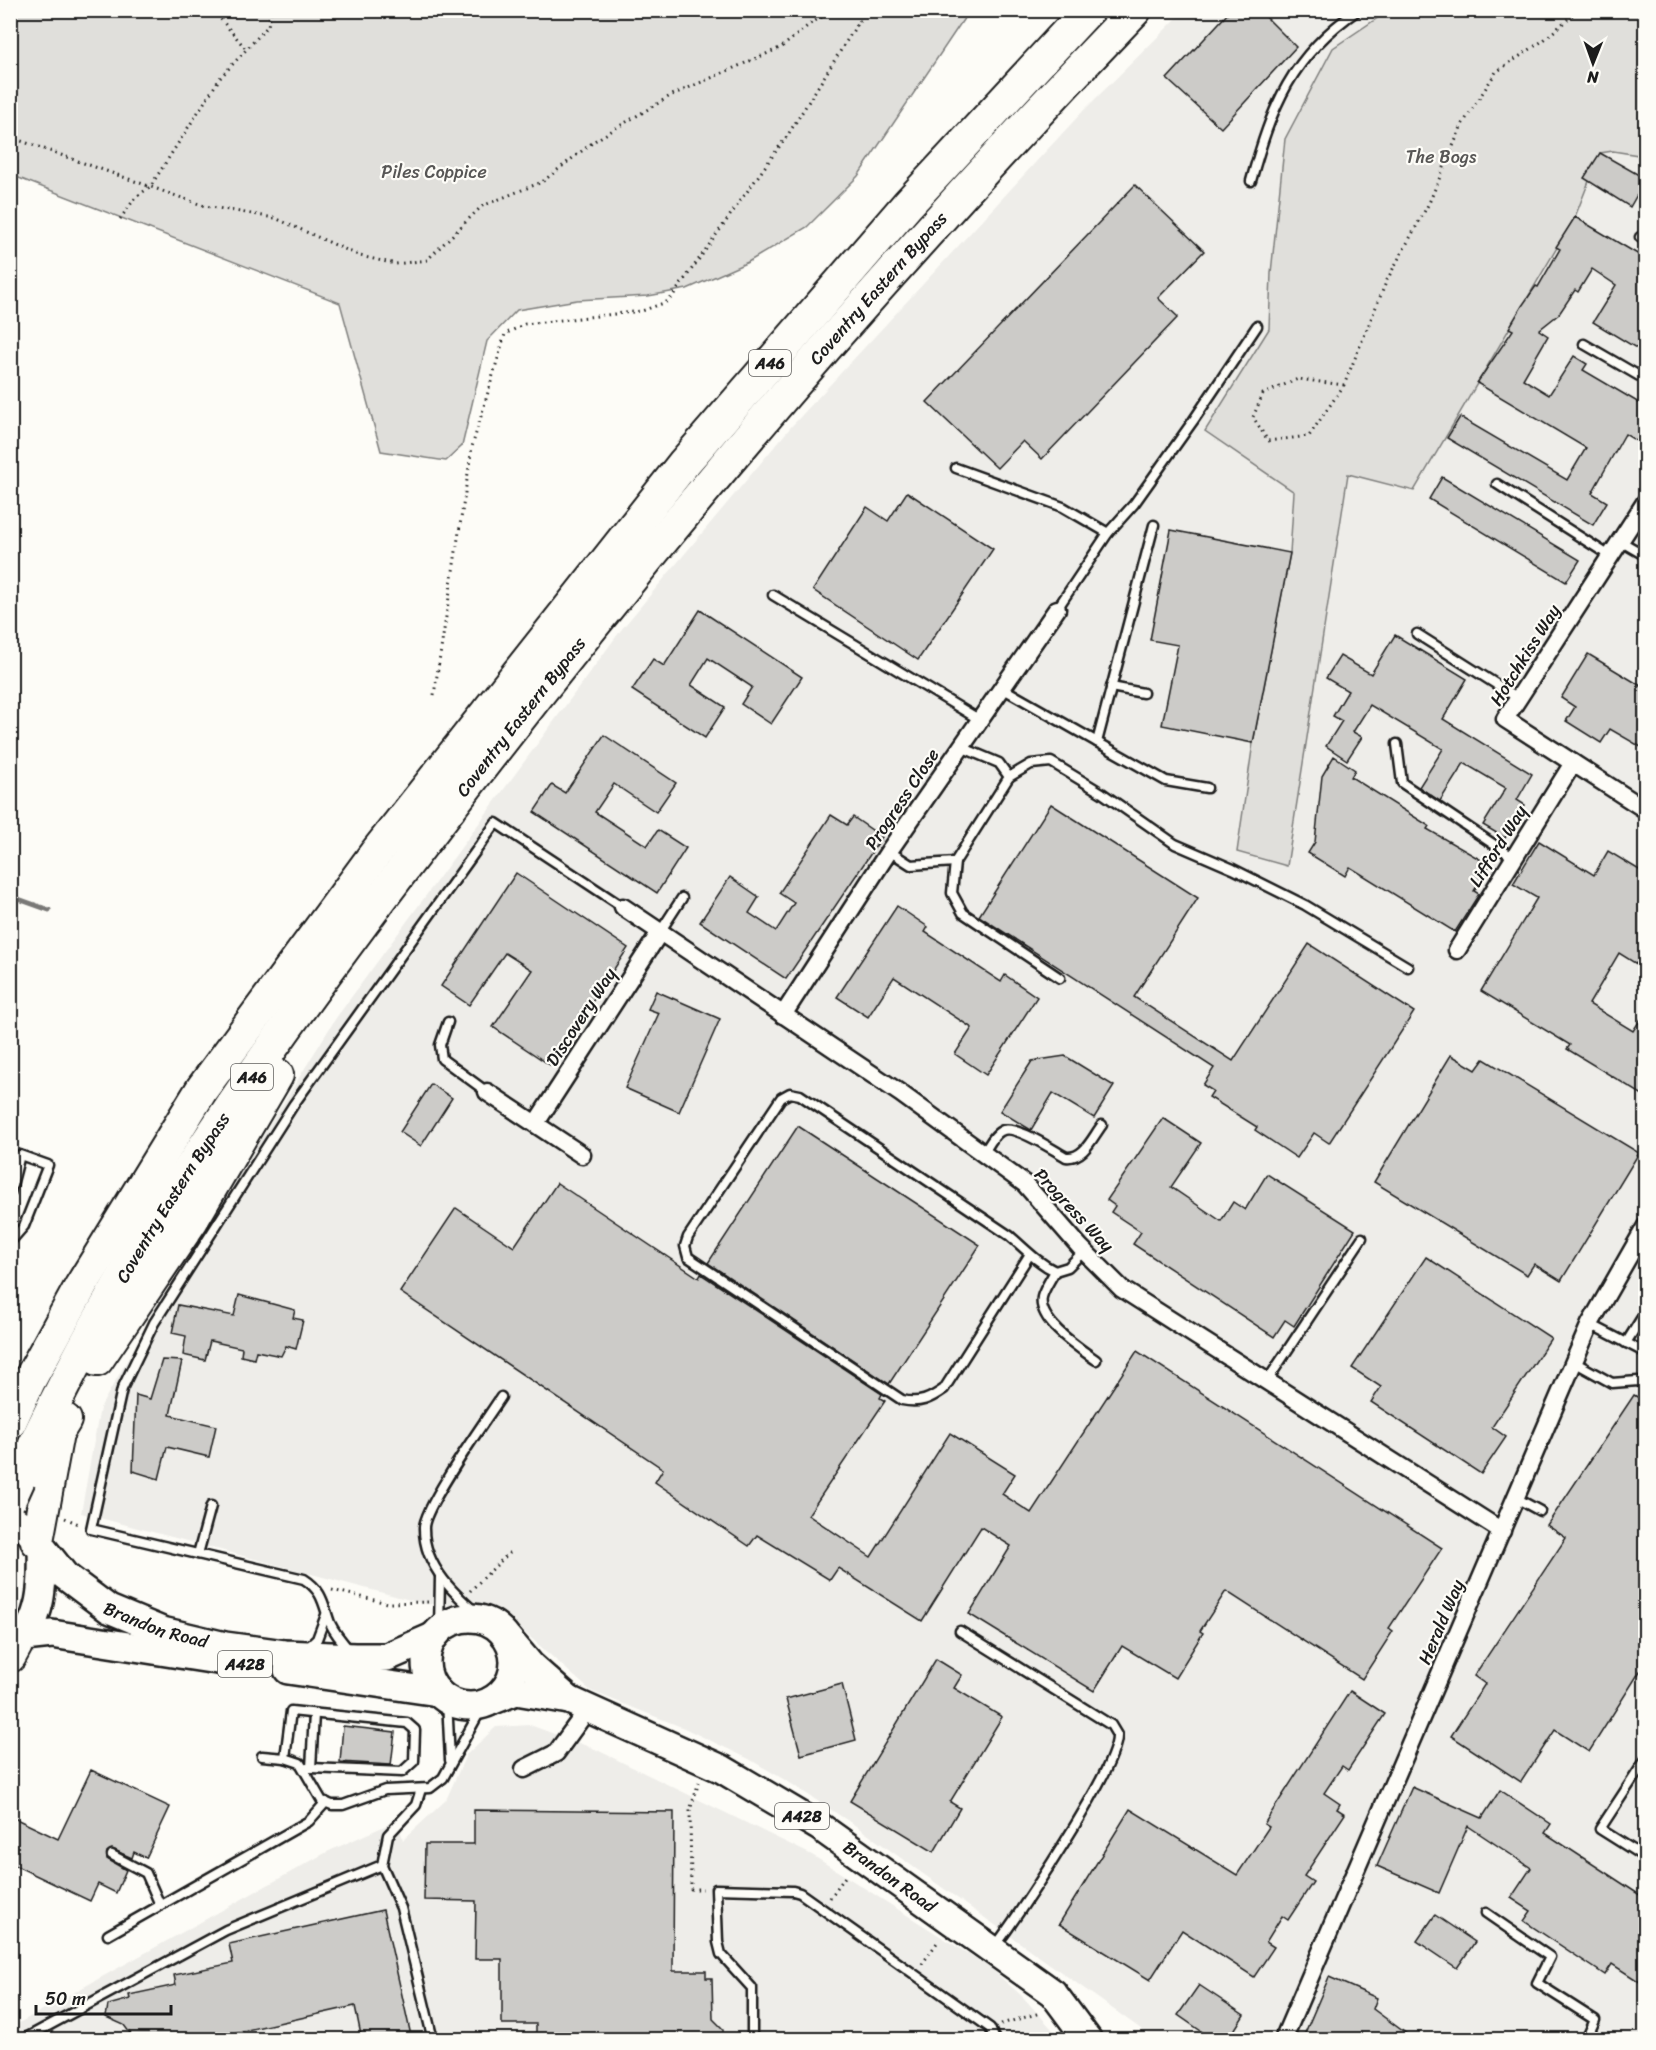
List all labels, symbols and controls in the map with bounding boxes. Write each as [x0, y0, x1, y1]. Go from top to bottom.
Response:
north arrow [1563, 33, 1623, 93]
text: N [1586, 63, 1600, 92]
park label: The Bogs [1406, 141, 1477, 173]
park label: Piles Coppice [381, 156, 487, 188]
street label: Coventry Eastern Bypass [801, 203, 956, 373]
road number: A46 [749, 350, 791, 376]
street label: Hotchkiss Way [1481, 597, 1569, 712]
street label: Coventry Eastern Bypass [448, 629, 595, 804]
street label: Progress Close [856, 741, 948, 857]
street label: Lifford Way [1460, 798, 1536, 894]
street label: Discovery Way [537, 960, 626, 1073]
road number: A46 [231, 1064, 273, 1090]
street label: Coventry Eastern Bypass [107, 1105, 239, 1289]
street label: Progress Way [1026, 1160, 1123, 1260]
street label: Herald Way [1409, 1574, 1474, 1670]
street label: Brandon Road [99, 1592, 213, 1658]
road number: A428 [218, 1651, 272, 1677]
road number: A428 [775, 1803, 829, 1829]
street label: Brandon Road [836, 1832, 945, 1922]
scale bar [36, 1978, 171, 2016]
text: 50 m [45, 1983, 86, 2015]

